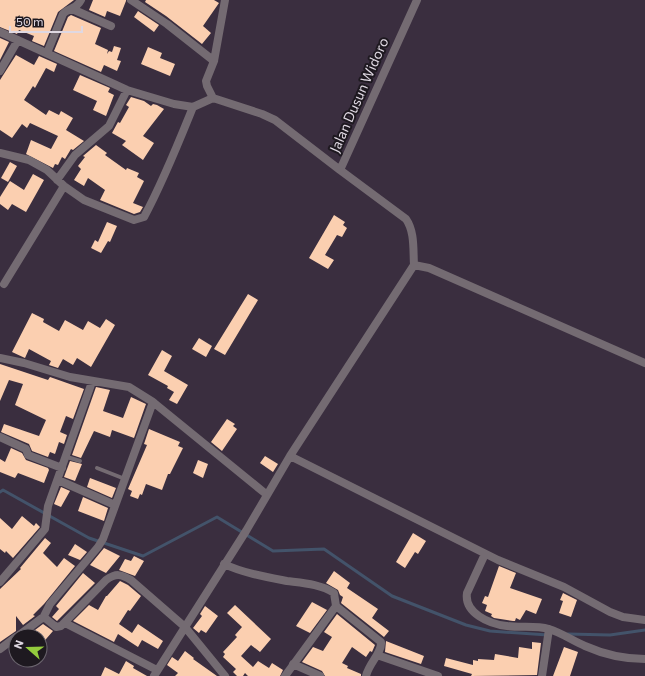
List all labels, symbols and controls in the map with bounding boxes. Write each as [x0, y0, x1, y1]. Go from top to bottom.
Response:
scale bar [10, 8, 82, 34]
text: 50 m [16, 14, 44, 28]
street label: Jalan Dusun Widoro [326, 35, 392, 155]
north arrow [8, 628, 48, 668]
text: N [11, 638, 26, 651]

